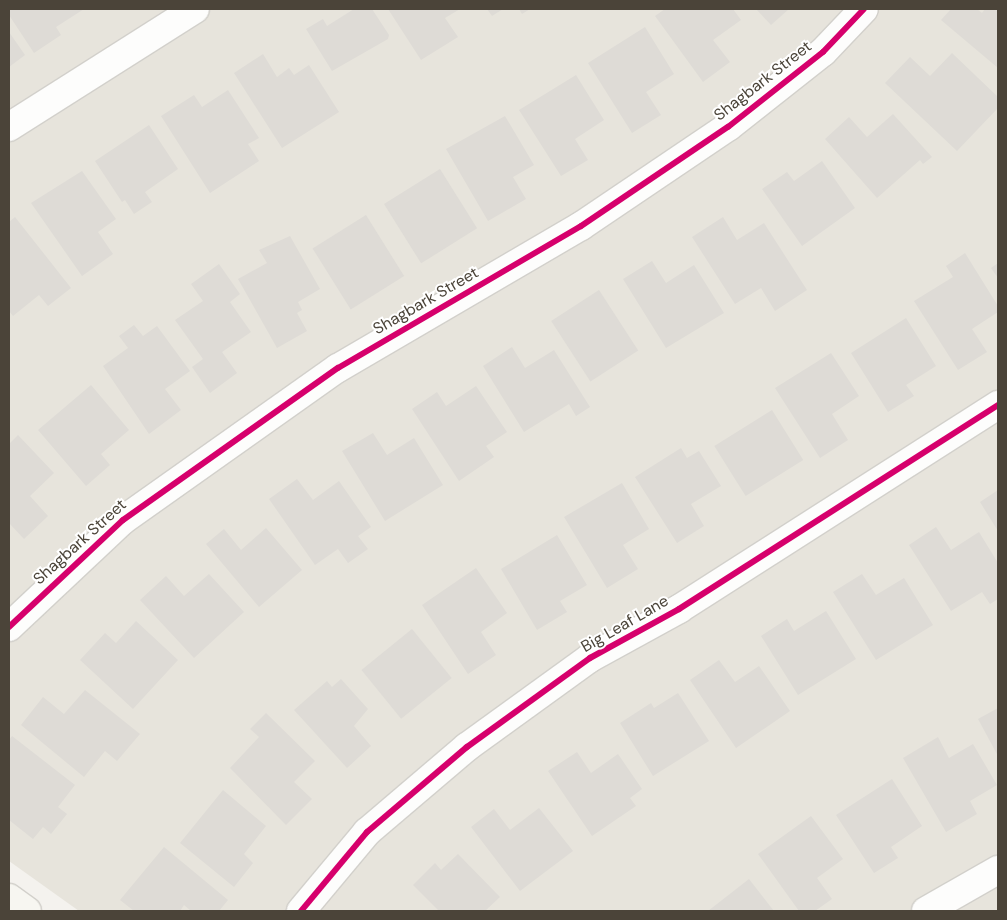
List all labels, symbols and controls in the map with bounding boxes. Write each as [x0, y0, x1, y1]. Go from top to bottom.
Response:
street label: Shagbark Street [710, 37, 816, 125]
street label: Shagbark Street [370, 263, 482, 339]
street label: Shagbark Street [30, 495, 130, 589]
street label: Big Leaf Lane [578, 591, 672, 657]

